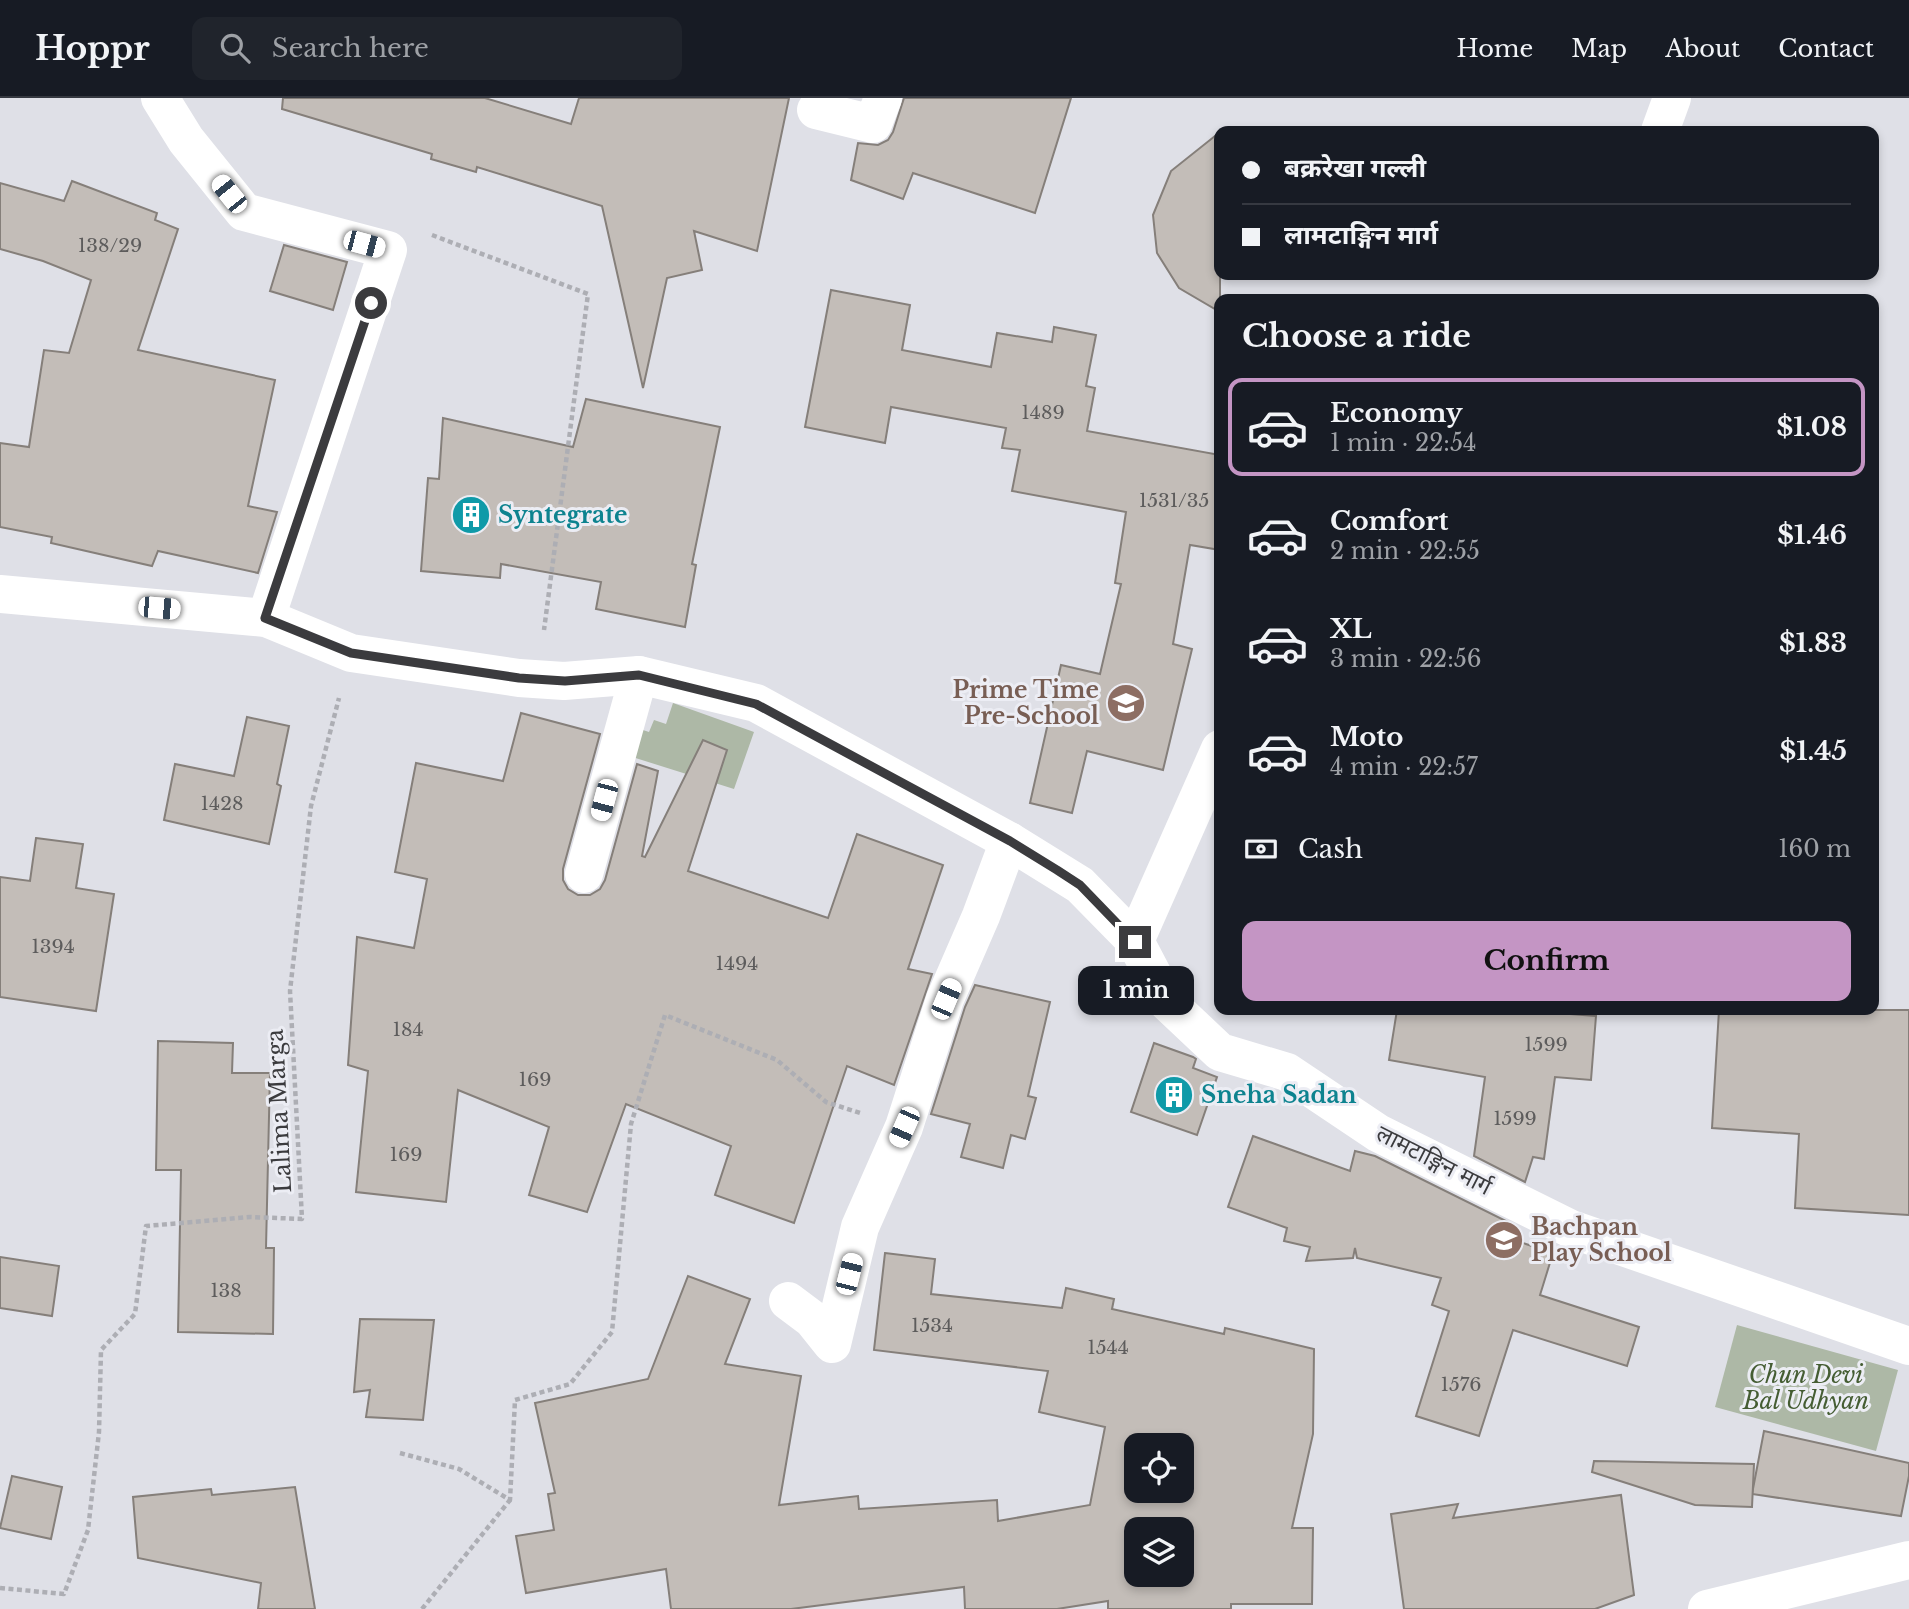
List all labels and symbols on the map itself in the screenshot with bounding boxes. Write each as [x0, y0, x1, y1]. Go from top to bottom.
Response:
car [208, 171, 251, 217]
car [341, 228, 388, 260]
house number: 138/29 [78, 234, 142, 257]
route start [355, 287, 387, 319]
house number: 1489 [1021, 401, 1065, 424]
house number: 1531/35 [1139, 489, 1209, 512]
building icon: Syntegrate [450, 494, 492, 536]
place label: Syntegrate [498, 501, 628, 529]
car [138, 596, 181, 620]
place label: Prime Time Pre-School [952, 676, 1099, 730]
school or university icon: Prime Time Pre-School [1105, 682, 1147, 724]
car [589, 777, 620, 823]
house number: 1428 [201, 792, 243, 815]
route end [1119, 926, 1151, 958]
house number: 1394 [31, 935, 75, 958]
house number: 1494 [716, 952, 758, 975]
callout: 1 min [1077, 966, 1193, 1015]
car [929, 976, 964, 1022]
house number: 184 [392, 1018, 424, 1041]
street label: Lalima Marga [261, 1028, 297, 1194]
house number: 1599 [1524, 1033, 1568, 1056]
house number: 169 [519, 1068, 551, 1091]
building icon: Sneha Sadan [1153, 1074, 1195, 1116]
place label: Sneha Sadan [1201, 1081, 1357, 1109]
car [886, 1104, 923, 1150]
house number: 1599 [1493, 1107, 1537, 1130]
street label: लामटाङ्गिन मार्ग [1372, 1119, 1497, 1201]
house number: 169 [390, 1143, 422, 1166]
place label: Bachpan Play School [1531, 1213, 1672, 1267]
school or university icon: Bachpan Play School [1483, 1219, 1525, 1261]
car [834, 1251, 865, 1297]
house number: 138 [210, 1279, 242, 1302]
house number: 1534 [911, 1314, 953, 1337]
house number: 1544 [1087, 1336, 1129, 1359]
park label: Chun Devi Bal Udhyan [1742, 1361, 1869, 1415]
house number: 1576 [1440, 1373, 1482, 1396]

